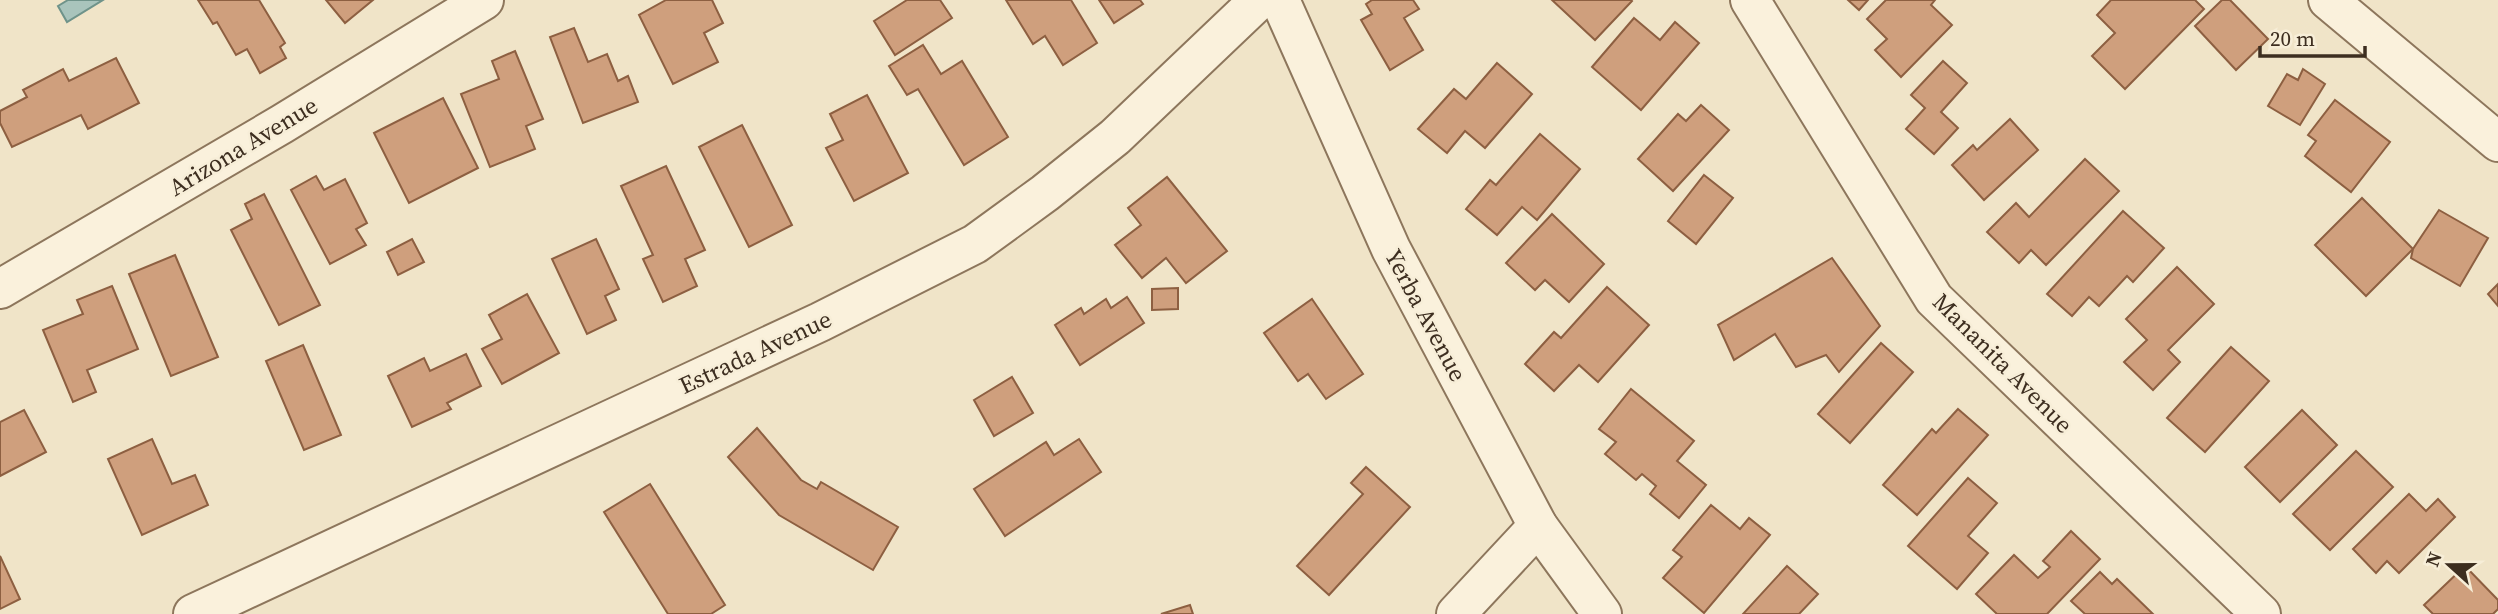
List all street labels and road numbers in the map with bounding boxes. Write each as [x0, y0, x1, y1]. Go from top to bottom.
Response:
street label: Arizona Avenue [162, 88, 324, 204]
street label: Yerba Avenue [1377, 243, 1475, 387]
street label: Mananita Avenue [1926, 286, 2080, 440]
street label: Estrada Avenue [673, 302, 837, 402]

